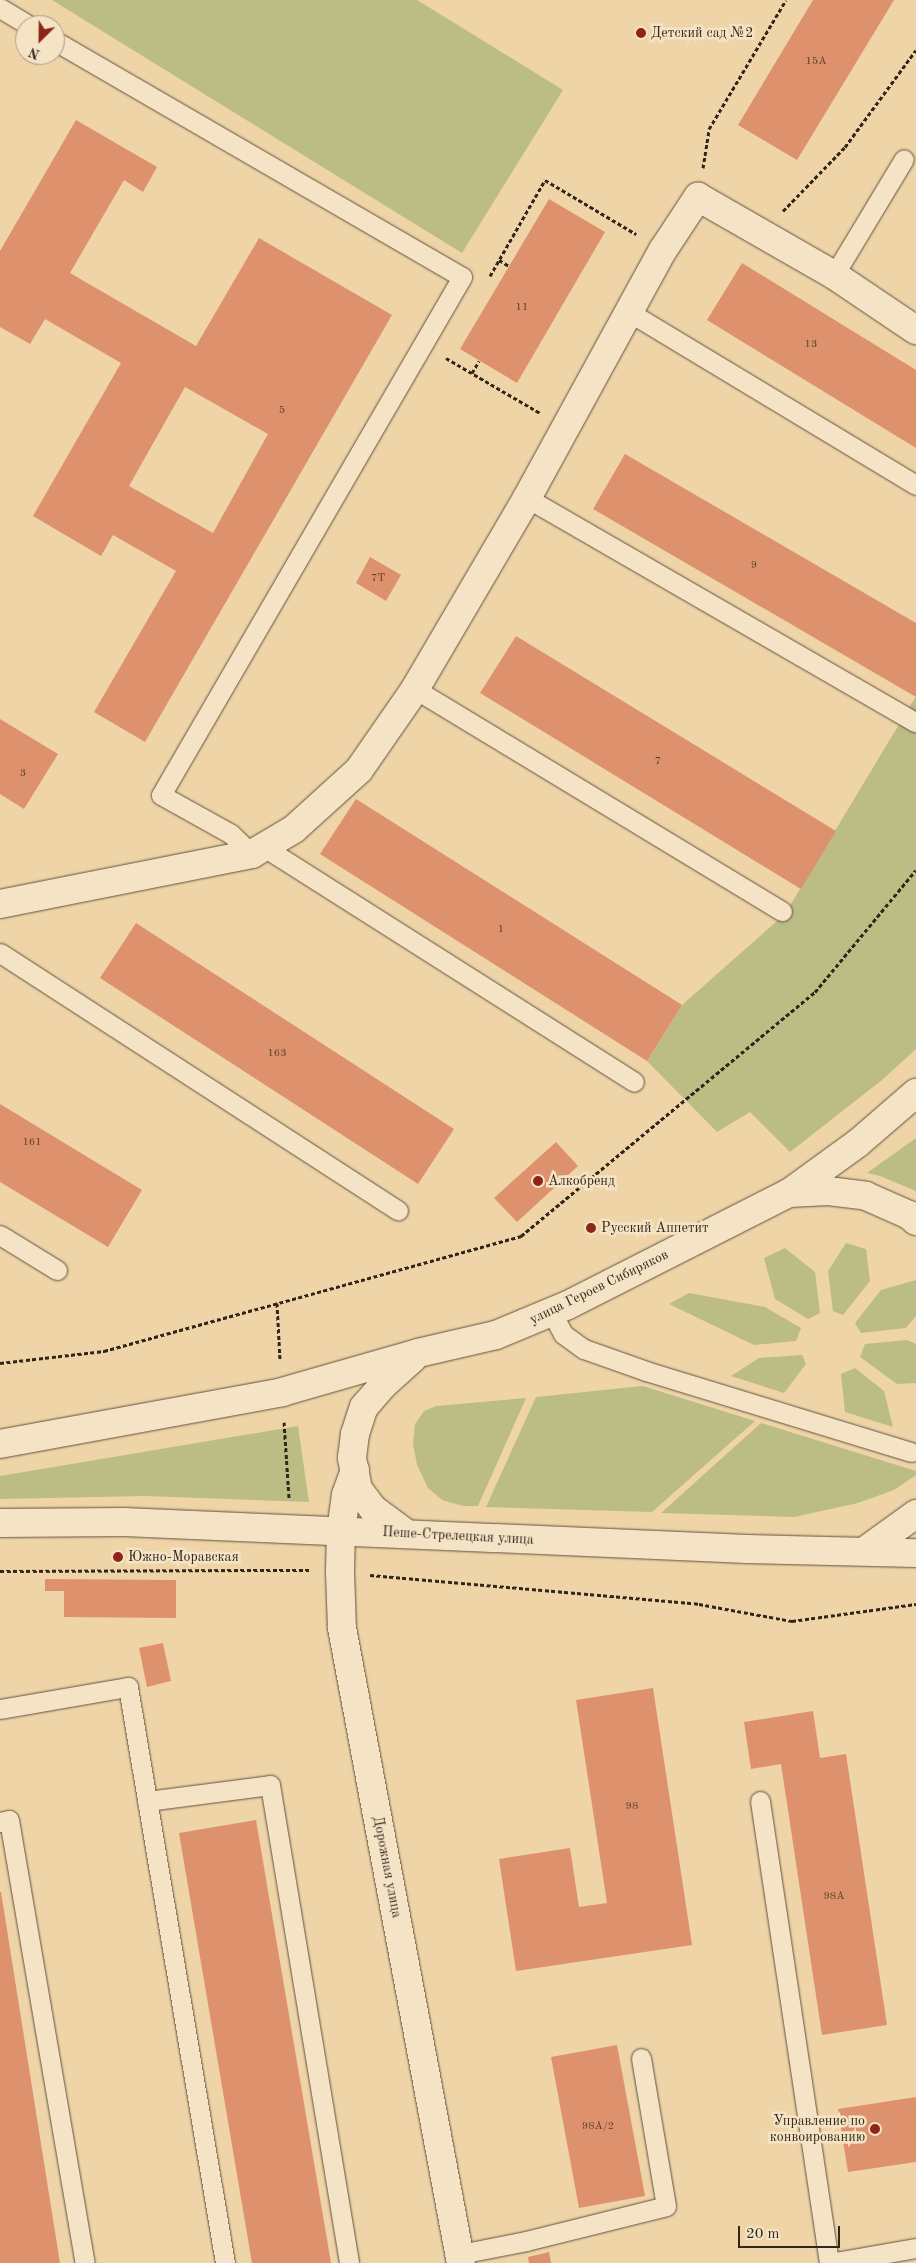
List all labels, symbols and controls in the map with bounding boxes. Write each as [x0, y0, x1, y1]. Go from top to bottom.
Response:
north arrow [15, 15, 65, 65]
place label: Детский сад №2 [651, 25, 753, 41]
marker: Детский сад №2 [635, 27, 647, 39]
text: N [27, 44, 42, 61]
house number: 15А [805, 55, 827, 69]
house number: 11 [516, 301, 528, 315]
house number: 13 [805, 338, 817, 352]
house number: 5 [279, 404, 285, 418]
house number: 9 [751, 559, 757, 573]
house number: 7Т [371, 572, 385, 586]
house number: 7 [655, 755, 661, 769]
house number: 3 [20, 767, 26, 781]
house number: 1 [498, 923, 504, 937]
house number: 163 [267, 1047, 287, 1061]
house number: 161 [22, 1136, 42, 1150]
place label: Алкобренд [548, 1173, 615, 1189]
marker: Алкобренд [532, 1175, 544, 1187]
place label: Русский Аппетит [601, 1220, 709, 1236]
marker: Русский Аппетит [585, 1222, 597, 1234]
street label: улица Героев Сибиряков [527, 1246, 671, 1328]
street label: Пеше-Стрелецкая улица [382, 1524, 534, 1548]
place label: Южно-Моравская [128, 1549, 239, 1565]
marker: Южно-Моравская [112, 1551, 124, 1563]
house number: 98 [626, 1800, 638, 1814]
street label: Дорожная улица [369, 1815, 405, 1919]
house number: 98А [823, 1890, 845, 1904]
place label: Управление по конвоированию [770, 2113, 865, 2146]
house number: 98А/2 [582, 2120, 614, 2134]
marker: Управление по конвоированию [869, 2123, 881, 2135]
scale bar [741, 2216, 844, 2248]
text: 20 m [746, 2227, 780, 2242]

